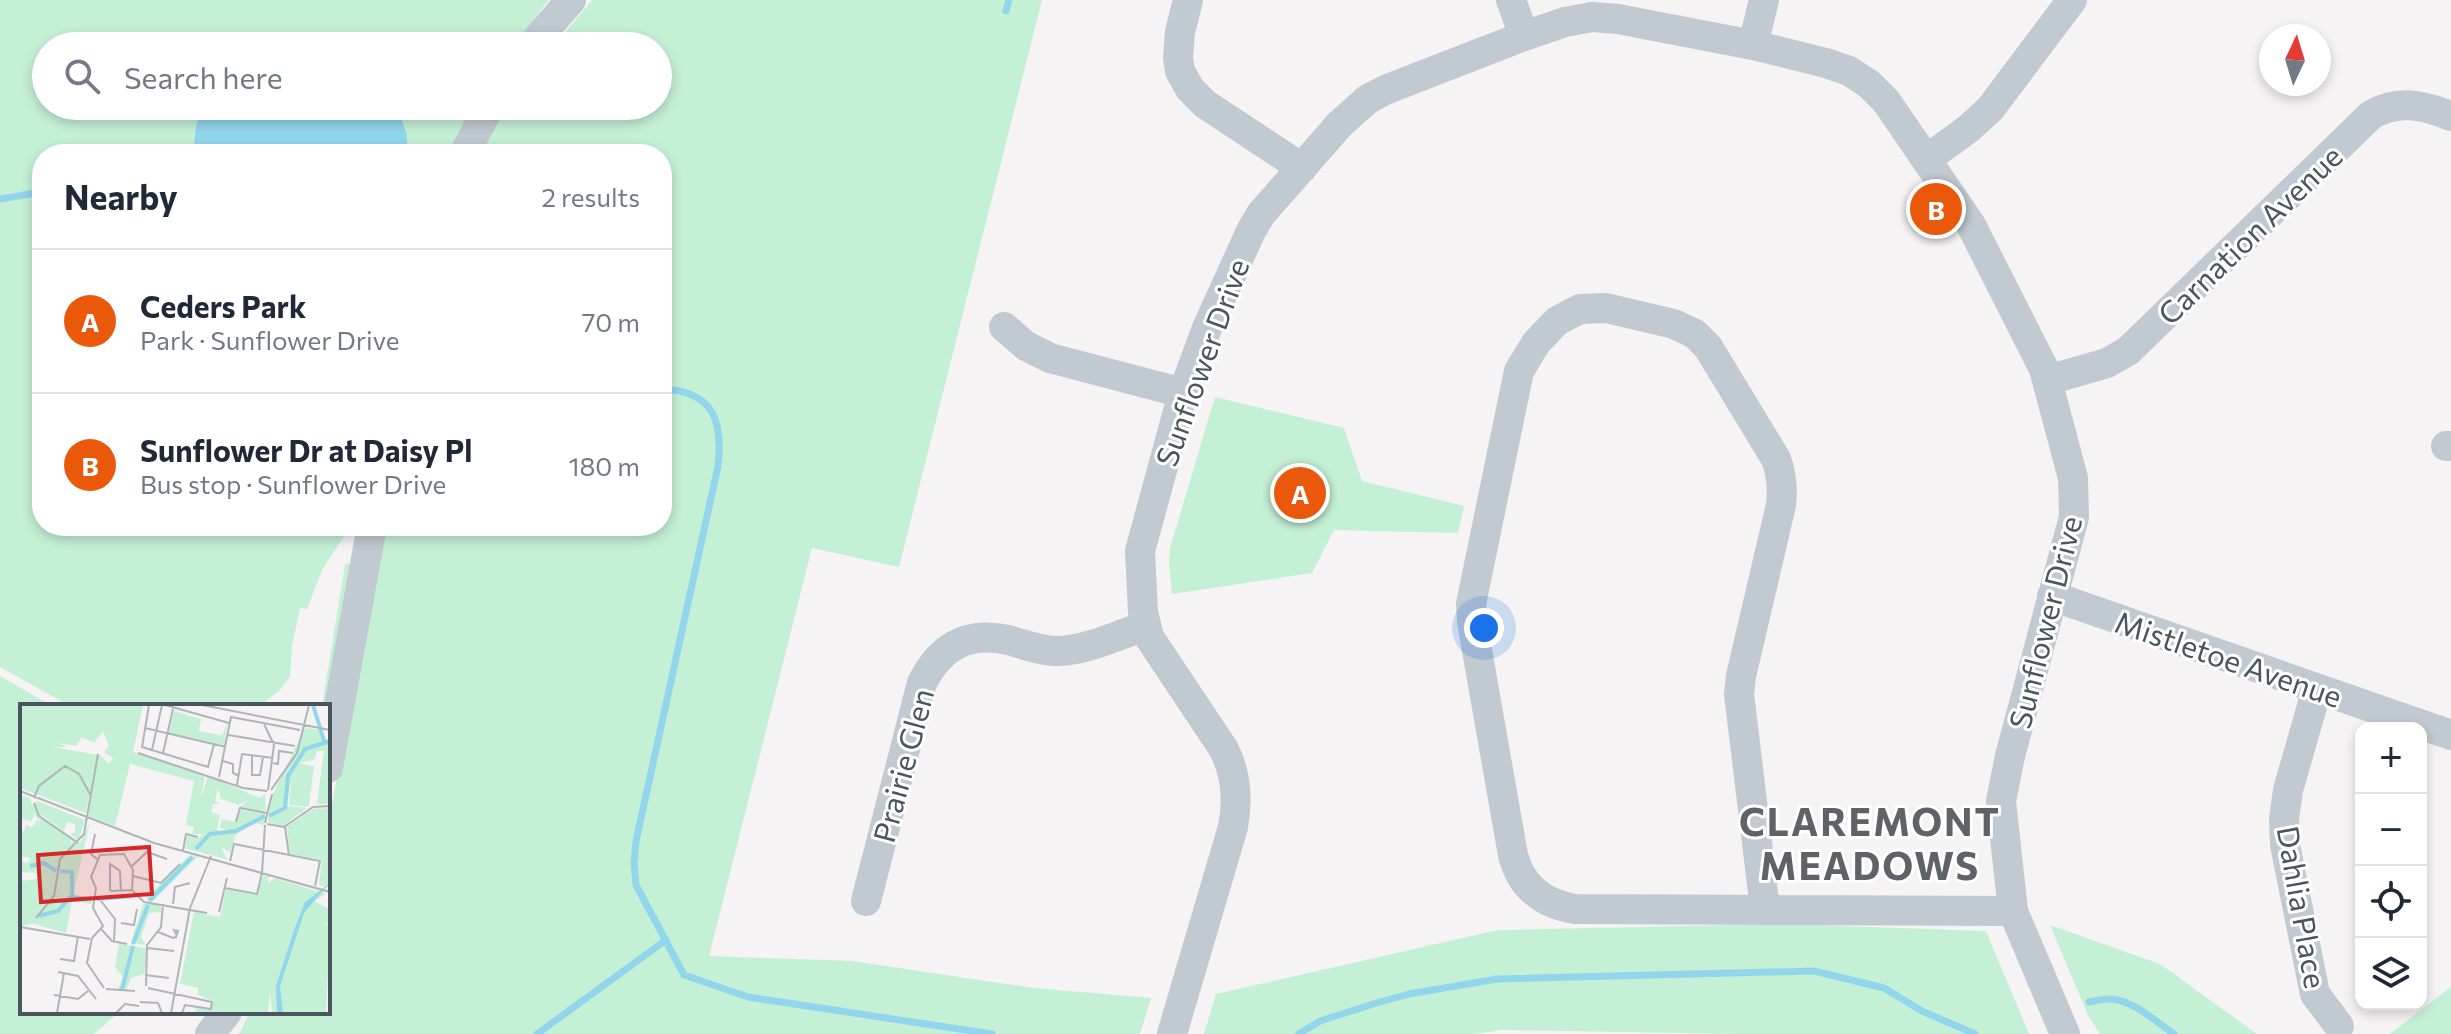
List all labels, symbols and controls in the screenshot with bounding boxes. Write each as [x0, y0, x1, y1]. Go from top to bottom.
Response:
north arrow [2259, 24, 2331, 96]
search box [32, 32, 672, 120]
icon: search [60, 54, 104, 98]
text: Search here [124, 58, 283, 95]
street label: Carnation Avenue [2149, 137, 2349, 331]
text: Nearby [64, 175, 178, 217]
pin: B [1910, 179, 1962, 239]
text: 2 results [542, 181, 640, 212]
street label: Sunflower Drive [1146, 253, 1256, 471]
text: Ceders Park [140, 287, 306, 324]
text: A [81, 306, 99, 337]
text: 70 m [582, 306, 640, 337]
text: Park · Sunflower Drive [140, 324, 399, 355]
text: Sunflower Dr at Daisy Pl [140, 431, 472, 468]
text: B [81, 450, 99, 481]
text: 180 m [568, 450, 640, 481]
pin: A [1274, 463, 1326, 523]
text: Bus stop · Sunflower Drive [140, 468, 446, 499]
street label: Sunflower Drive [2000, 512, 2088, 732]
street label: Mistletoe Avenue [2111, 602, 2347, 714]
your location [1464, 608, 1504, 648]
street label: Prairie Glen [864, 684, 940, 846]
inset map [20, 704, 330, 1014]
map controls [2355, 722, 2427, 1010]
button: + [2355, 722, 2427, 794]
button: − [2355, 794, 2427, 866]
district label: CLAREMONT MEADOWS [1739, 797, 2001, 888]
street label: Dahlia Place [2270, 823, 2336, 991]
button: locate [2355, 866, 2427, 938]
button: layers [2355, 938, 2427, 1010]

